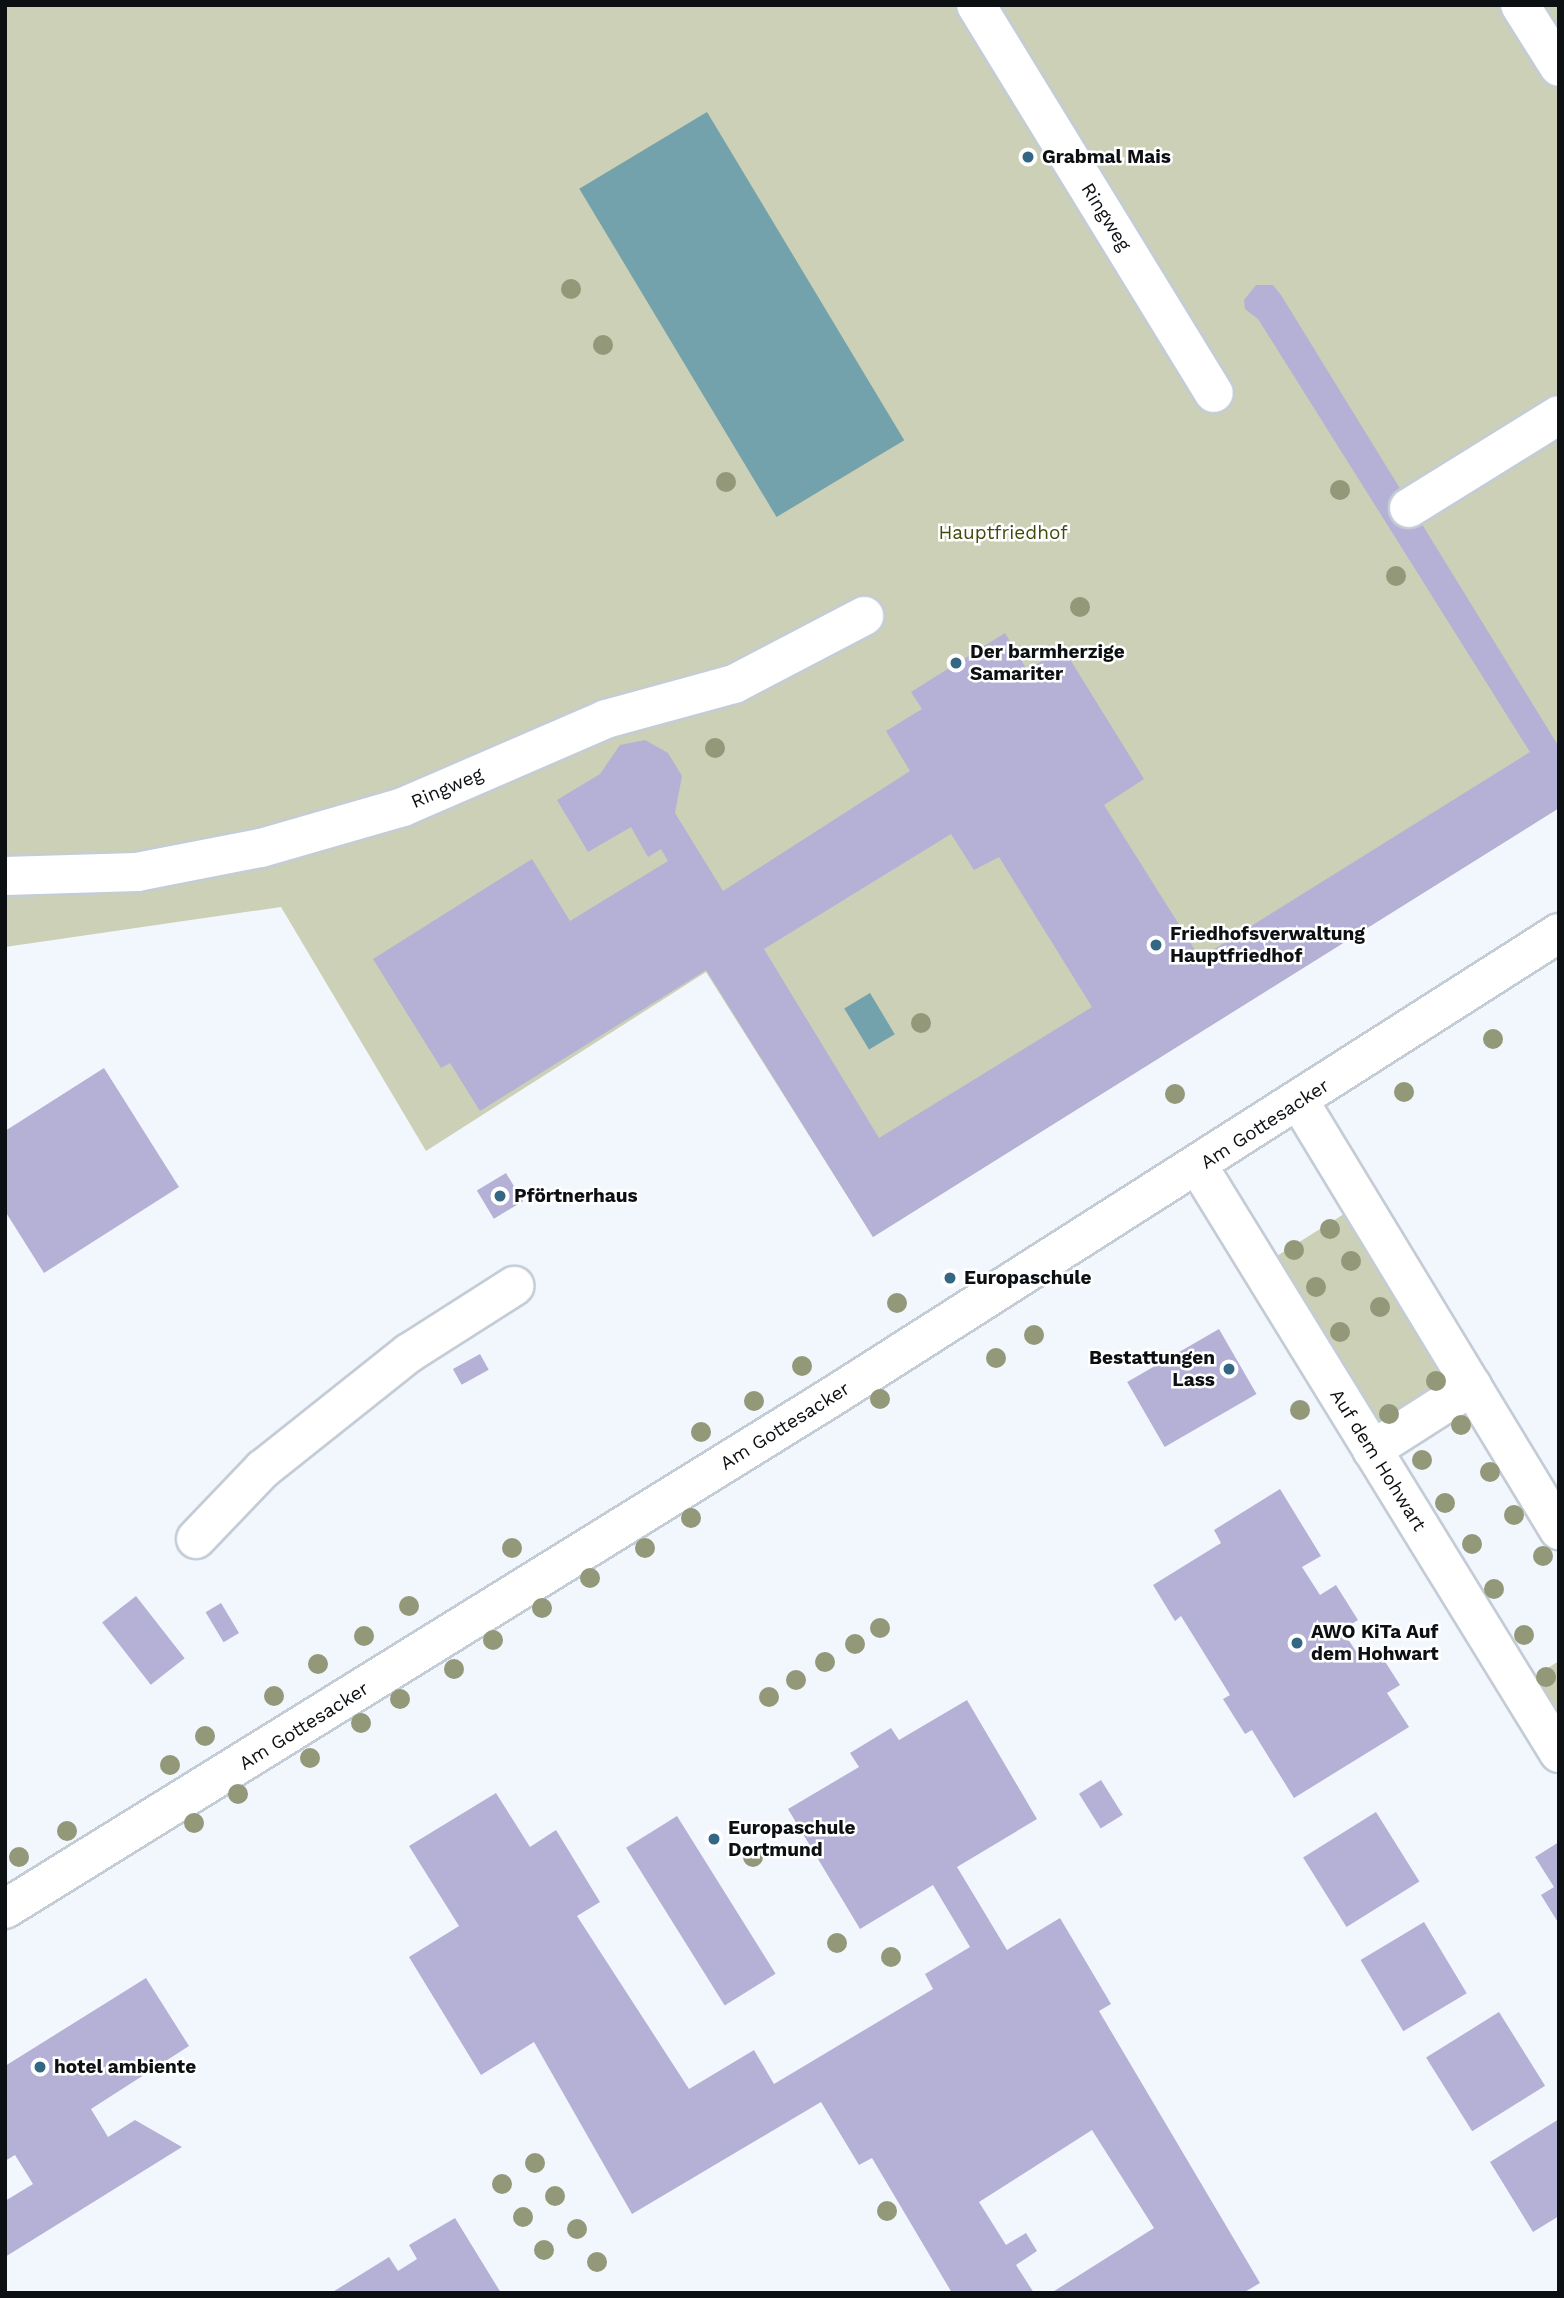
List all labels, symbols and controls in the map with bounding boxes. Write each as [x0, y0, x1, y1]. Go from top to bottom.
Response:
place label: Grabmal Mais [1042, 146, 1171, 168]
marker: Grabmal Mais [1020, 149, 1036, 165]
street label: Ringweg [1076, 179, 1136, 255]
park label: Hauptfriedhof [938, 522, 1068, 544]
place label: Der barmherzige Samariter [970, 641, 1125, 685]
marker: Der barmherzige Samariter [948, 655, 964, 671]
street label: Ringweg [408, 763, 486, 813]
place label: Friedhofsverwaltung Hauptfriedhof [1170, 923, 1365, 967]
marker: Friedhofsverwaltung Hauptfriedhof [1148, 937, 1164, 953]
street label: Am Gottesacker [1197, 1074, 1333, 1174]
place label: Pförtnerhaus [514, 1185, 638, 1207]
marker: Pförtnerhaus [492, 1188, 508, 1204]
place label: Europaschule [964, 1267, 1091, 1289]
marker: Europaschule [942, 1270, 958, 1286]
place label: Bestattungen Lass [1089, 1347, 1215, 1391]
marker: Bestattungen Lass [1221, 1361, 1237, 1377]
street label: Am Gottesacker [716, 1377, 854, 1475]
street label: Auf dem Hohwart [1325, 1384, 1431, 1536]
place label: AWO KiTa Auf dem Hohwart [1311, 1621, 1439, 1665]
marker: AWO KiTa Auf dem Hohwart [1289, 1635, 1305, 1651]
street label: Am Gottesacker [235, 1677, 373, 1775]
place label: Europaschule Dortmund [728, 1817, 855, 1861]
marker: Europaschule Dortmund [706, 1831, 722, 1847]
place label: hotel ambiente [54, 2056, 196, 2078]
marker: hotel ambiente [32, 2059, 48, 2075]

